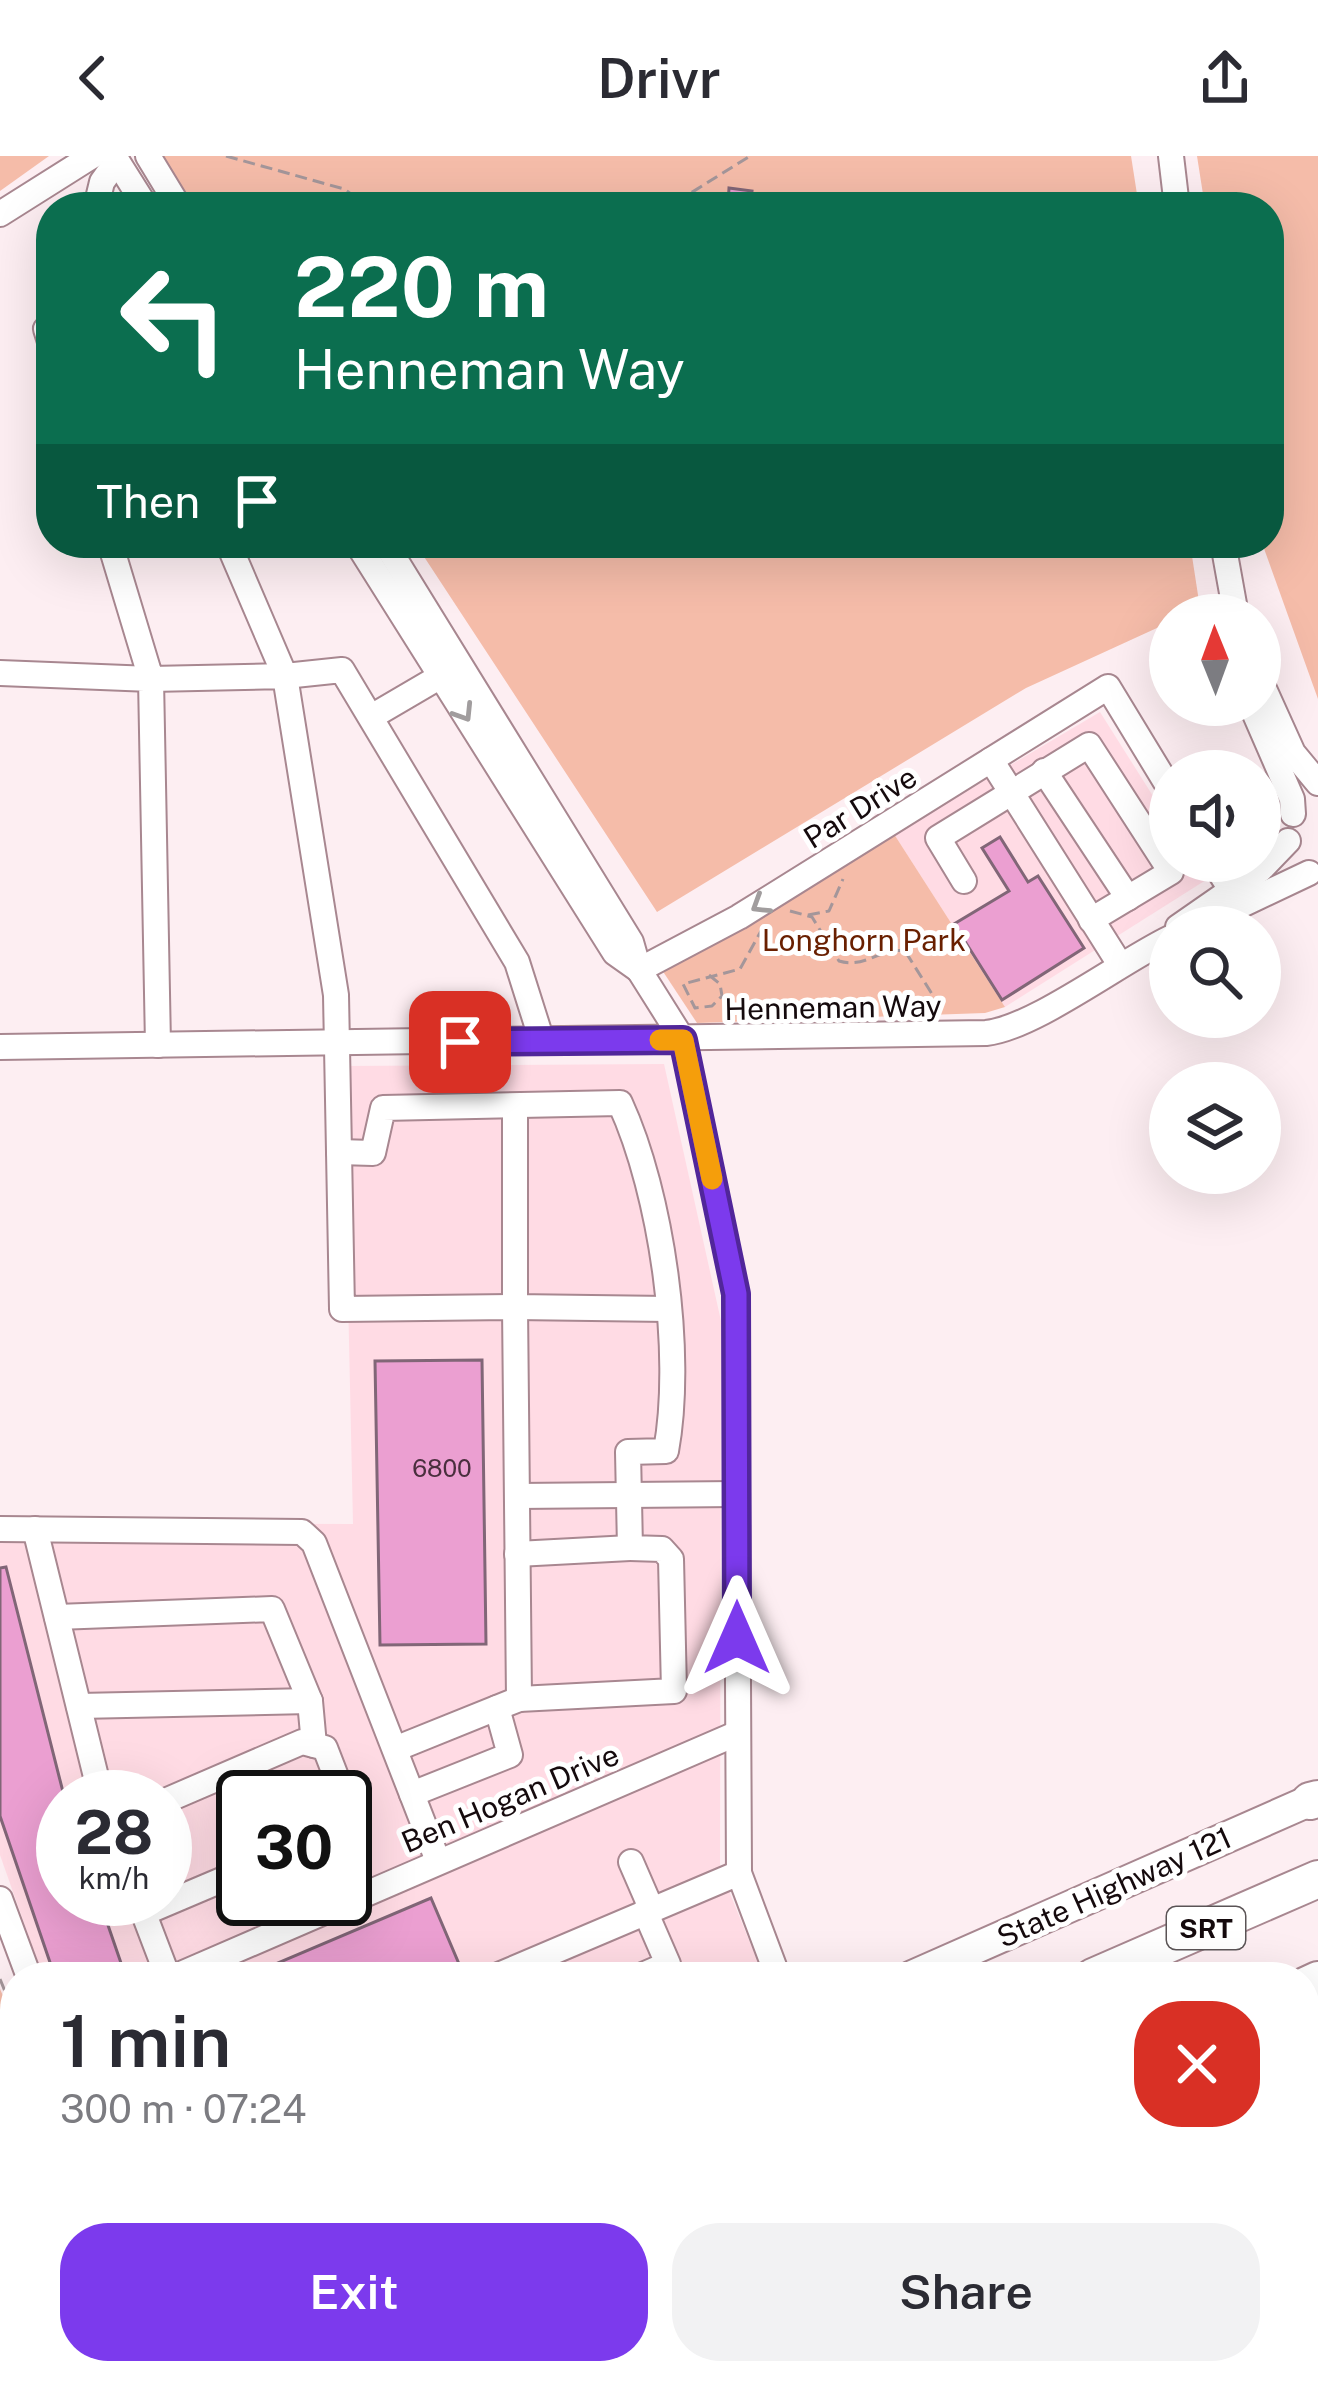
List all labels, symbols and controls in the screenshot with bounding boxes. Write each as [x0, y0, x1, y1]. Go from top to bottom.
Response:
icon: back [60, 45, 126, 111]
icon: share [1192, 45, 1258, 111]
text: Drivr [597, 47, 721, 110]
text: 220 m [294, 237, 549, 336]
icon: left [96, 240, 252, 396]
text: Henneman Way [294, 338, 685, 401]
icon: arrive [224, 468, 290, 534]
text: Then [96, 475, 200, 528]
north arrow [1149, 594, 1281, 726]
map controls [1149, 594, 1281, 1194]
one-way arrow [450, 700, 473, 722]
button: sound [1149, 750, 1281, 882]
street label: Par Drive [797, 758, 923, 856]
one-way arrow [751, 890, 773, 913]
button: search [1149, 906, 1281, 1038]
park label: Longhorn Park [762, 922, 966, 958]
street label: Henneman Way [724, 987, 942, 1027]
pin [409, 991, 511, 1093]
icon: arrive [427, 1009, 493, 1075]
button: layers [1149, 1062, 1281, 1194]
house number: 6800 [412, 1454, 472, 1482]
position arrow [674, 1575, 800, 1701]
street label: Ben Hogan Drive [396, 1736, 624, 1860]
speed limit sign: 30 [216, 1770, 372, 1926]
text: 28 [75, 1797, 153, 1868]
street label: State Highway 121 [991, 1819, 1237, 1955]
text: km/h [79, 1860, 149, 1896]
road number: SRT [1167, 1907, 1245, 1949]
text: 1 min [60, 1999, 231, 2083]
button: close [1134, 2001, 1260, 2127]
text: 300 m · 07:24 [60, 2086, 307, 2132]
button: Exit [60, 2223, 648, 2361]
button: Share [672, 2223, 1260, 2361]

